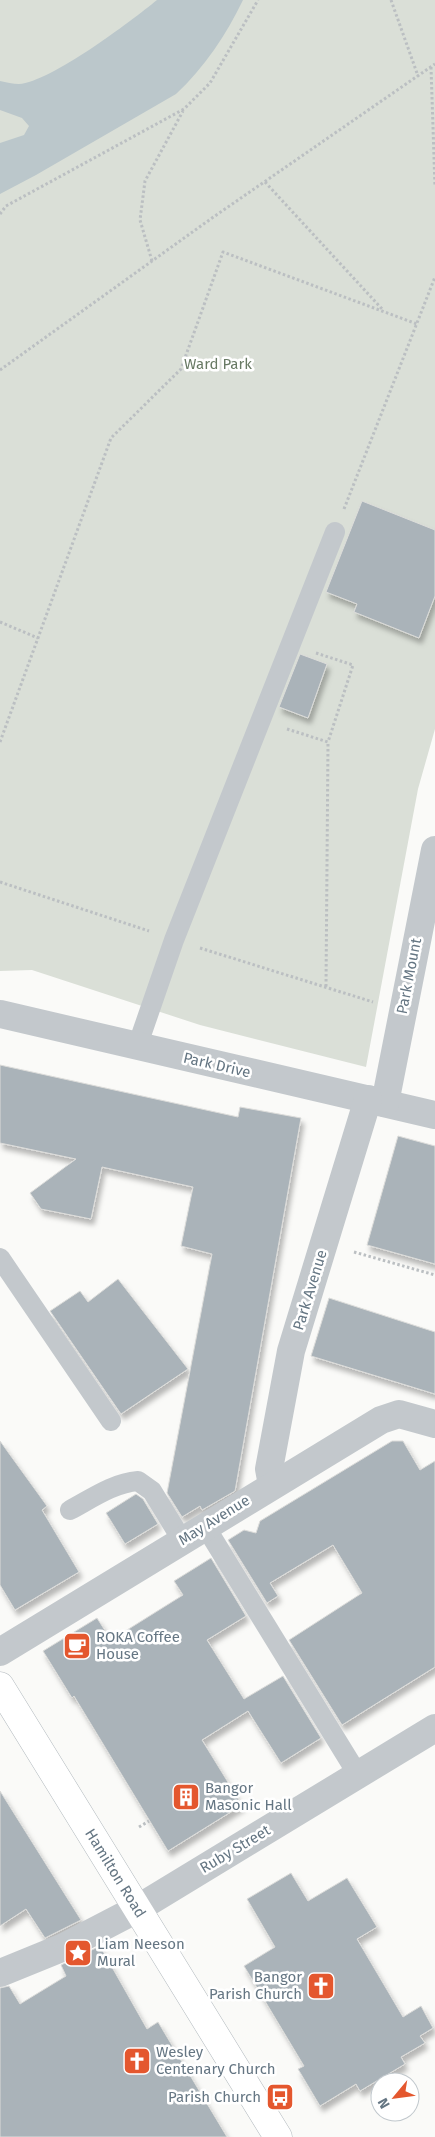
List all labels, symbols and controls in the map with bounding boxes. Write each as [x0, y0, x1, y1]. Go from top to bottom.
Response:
park label: Ward Park [184, 355, 252, 373]
street label: Park Mount [393, 936, 425, 1015]
street label: Park Drive [182, 1049, 252, 1081]
street label: Park Avenue [289, 1248, 331, 1332]
street label: May Avenue [175, 1491, 253, 1549]
place label: ROKA Coffee House [96, 1628, 180, 1663]
cafe icon: ROKA Coffee House [62, 1631, 92, 1661]
place label: Bangor Masonic Hall [205, 1779, 292, 1814]
building icon: Bangor Masonic Hall [171, 1782, 201, 1812]
street label: Ruby Street [197, 1821, 274, 1877]
street label: Hamilton Road [81, 1825, 150, 1921]
place label: Liam Neeson Mural [97, 1935, 185, 1970]
place icon: Liam Neeson Mural [63, 1938, 93, 1968]
place label: Bangor Parish Church [209, 1968, 302, 2003]
church icon: Bangor Parish Church [306, 1971, 336, 2001]
place label: Wesley Centenary Church [156, 2043, 276, 2078]
church icon: Wesley Centenary Church [122, 2046, 152, 2076]
north arrow [370, 2072, 420, 2122]
bus stop icon: Parish Church [265, 2082, 295, 2112]
place label: Parish Church [168, 2088, 261, 2106]
text: N [374, 2095, 394, 2111]

